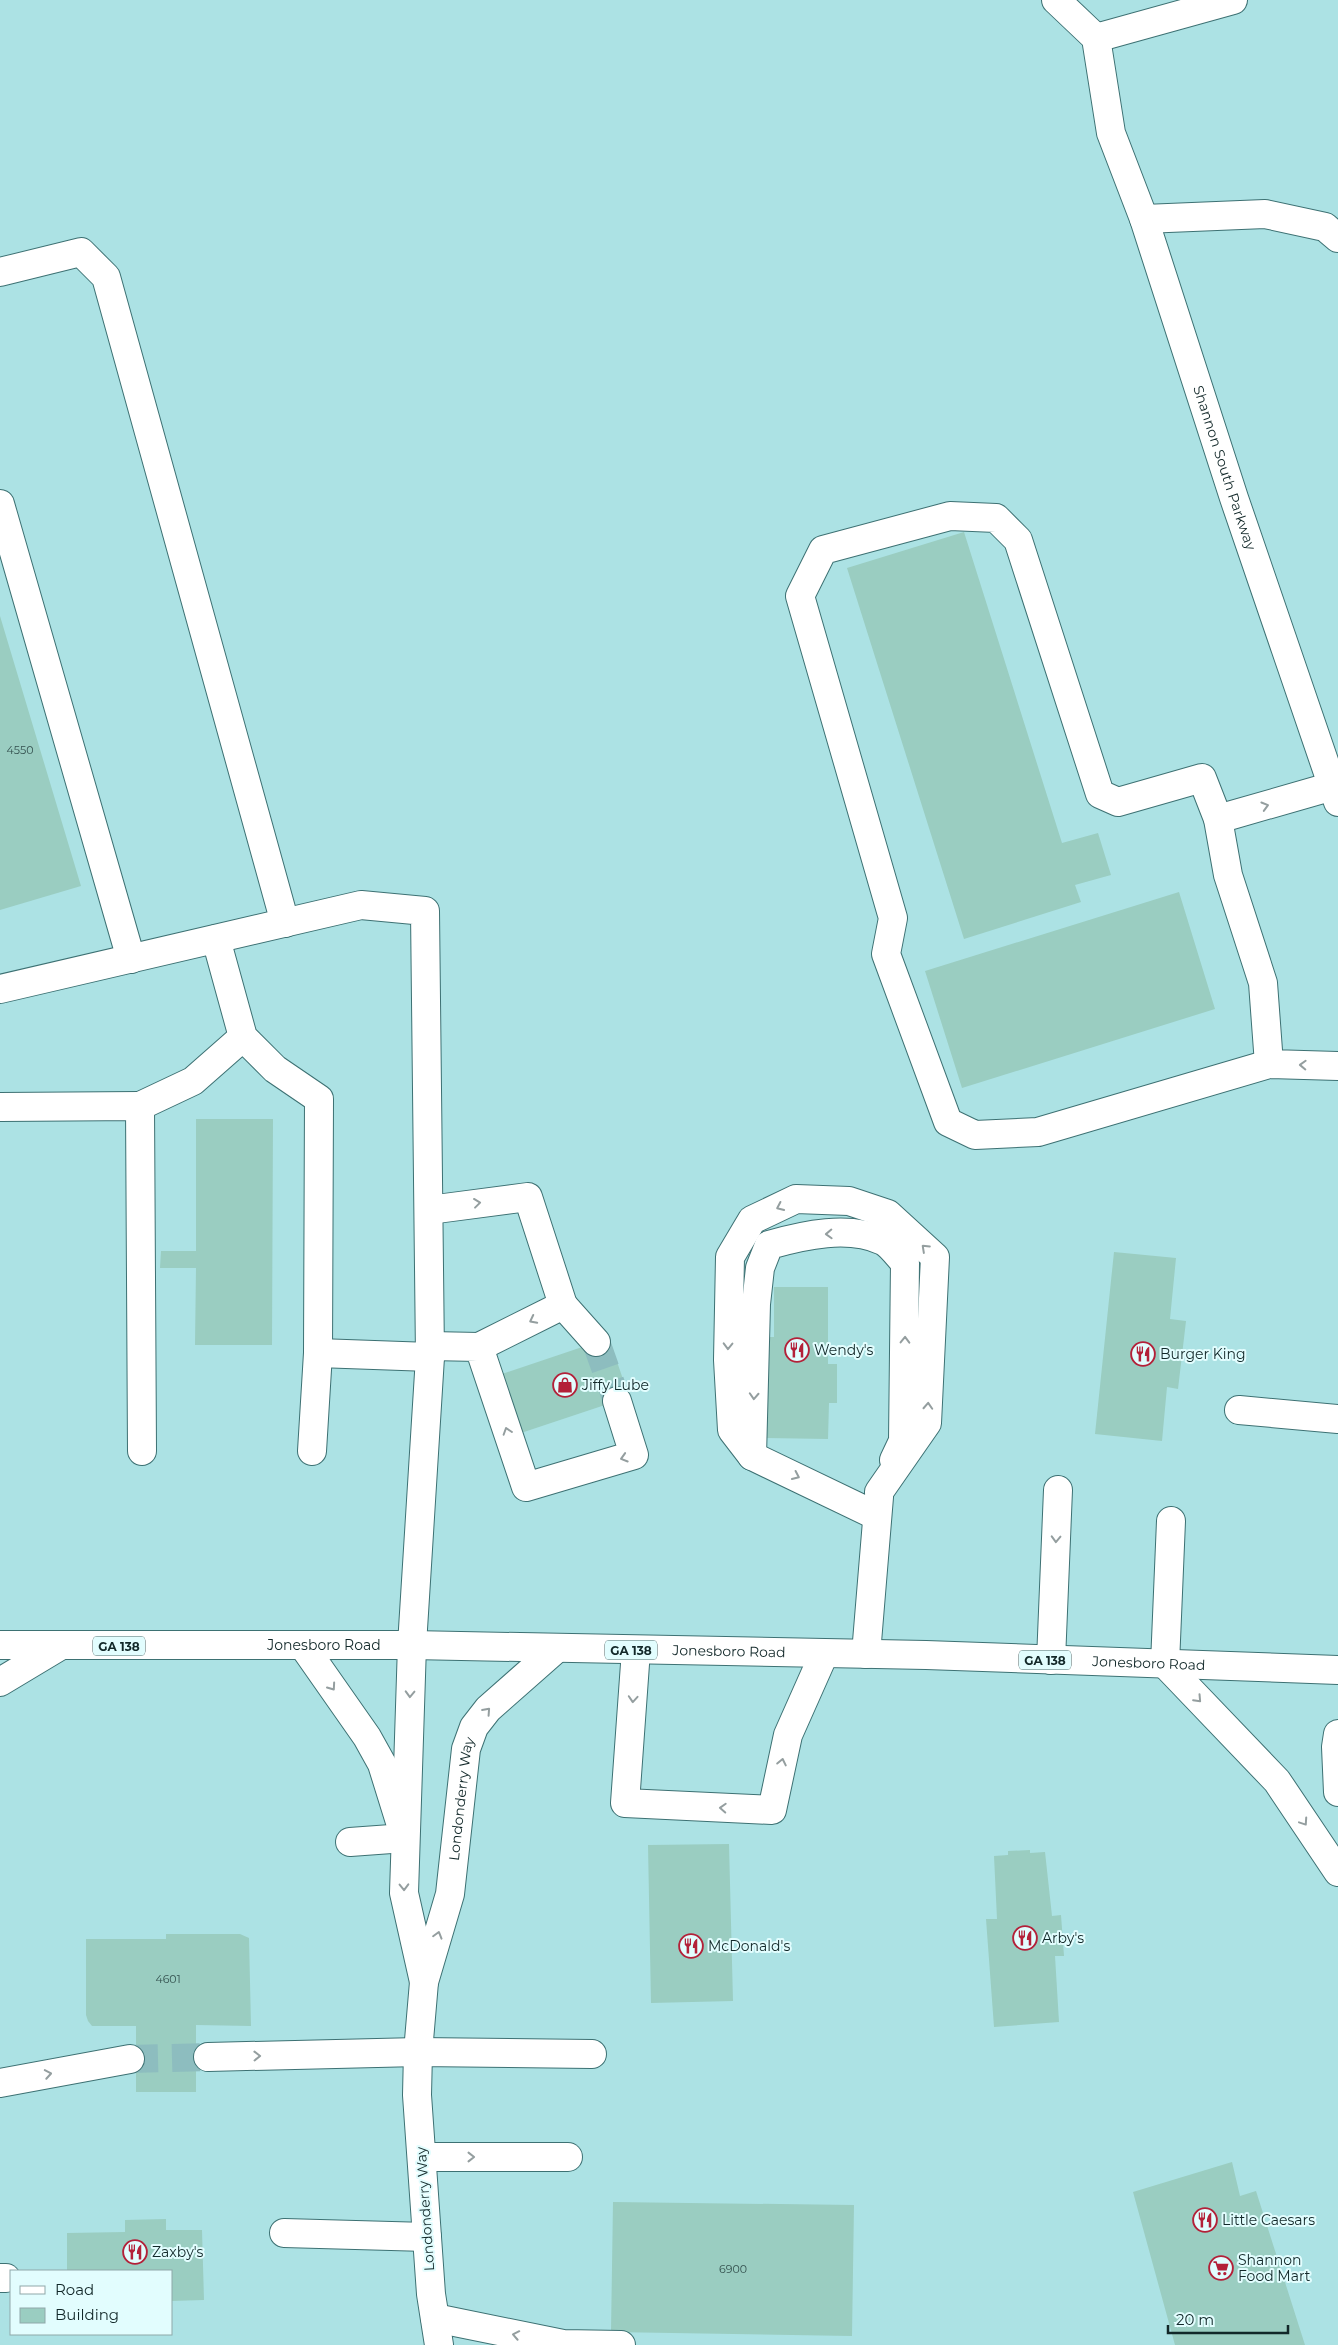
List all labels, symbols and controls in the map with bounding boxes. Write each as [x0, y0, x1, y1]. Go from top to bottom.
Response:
street label: Shannon South Parkway [1189, 383, 1260, 553]
house number: 4550 [7, 743, 33, 757]
one-way arrow [1260, 801, 1268, 811]
one-way arrow [1299, 1060, 1307, 1071]
one-way arrow [474, 1198, 482, 1209]
one-way arrow [776, 1201, 785, 1211]
one-way arrow [825, 1229, 833, 1239]
one-way arrow [922, 1245, 931, 1254]
one-way arrow [529, 1314, 538, 1324]
one-way arrow [899, 1336, 910, 1344]
restaurant icon: Wendy's [784, 1337, 810, 1363]
place label: Wendy's [814, 1341, 874, 1359]
restaurant icon: Burger King [1130, 1341, 1156, 1367]
one-way arrow [723, 1342, 733, 1350]
place label: Burger King [1160, 1345, 1246, 1363]
shop icon: Jiffy Lube [552, 1372, 578, 1398]
place label: Jiffy Lube [581, 1376, 649, 1394]
one-way arrow [748, 1392, 759, 1400]
one-way arrow [923, 1402, 933, 1410]
one-way arrow [503, 1427, 513, 1435]
one-way arrow [621, 1452, 629, 1462]
one-way arrow [791, 1470, 800, 1481]
one-way arrow [1050, 1535, 1061, 1543]
road number: GA 138 [93, 1636, 145, 1655]
street label: Jonesboro Road [266, 1636, 381, 1654]
road number: GA 138 [605, 1640, 657, 1660]
street label: Jonesboro Road [671, 1641, 786, 1661]
road number: GA 138 [1019, 1650, 1071, 1670]
street label: Jonesboro Road [1091, 1652, 1206, 1674]
one-way arrow [326, 1681, 335, 1691]
one-way arrow [405, 1690, 416, 1698]
one-way arrow [1192, 1694, 1201, 1703]
one-way arrow [627, 1695, 638, 1703]
one-way arrow [481, 1708, 490, 1717]
street label: Londonderry Way [445, 1734, 479, 1862]
one-way arrow [776, 1758, 787, 1767]
one-way arrow [719, 1802, 727, 1813]
one-way arrow [1298, 1816, 1307, 1826]
one-way arrow [399, 1883, 410, 1891]
restaurant icon: Arby's [1012, 1925, 1038, 1951]
place label: Arby's [1042, 1929, 1084, 1947]
one-way arrow [432, 1932, 442, 1940]
restaurant icon: McDonald's [678, 1933, 704, 1959]
place label: McDonald's [708, 1937, 790, 1955]
house number: 4601 [155, 1972, 181, 1986]
one-way arrow [254, 2051, 261, 2061]
one-way arrow [44, 2070, 52, 2080]
street label: Londonderry Way [412, 2146, 438, 2272]
one-way arrow [467, 2152, 475, 2162]
restaurant icon: Little Caesars [1192, 2207, 1218, 2233]
place label: Little Caesars [1222, 2211, 1315, 2229]
restaurant icon: Zaxby's [122, 2239, 148, 2265]
place label: Zaxby's [152, 2243, 204, 2261]
place label: Shannon Food Mart [1238, 2251, 1311, 2285]
supermarket icon: Shannon Food Mart [1208, 2255, 1234, 2281]
house number: 6900 [719, 2262, 747, 2276]
legend [10, 2270, 172, 2335]
text: Road [55, 2280, 94, 2299]
scale bar [1168, 2302, 1288, 2334]
text: Building [55, 2305, 119, 2324]
text: 20 m [1176, 2310, 1214, 2329]
one-way arrow [511, 2330, 520, 2340]

